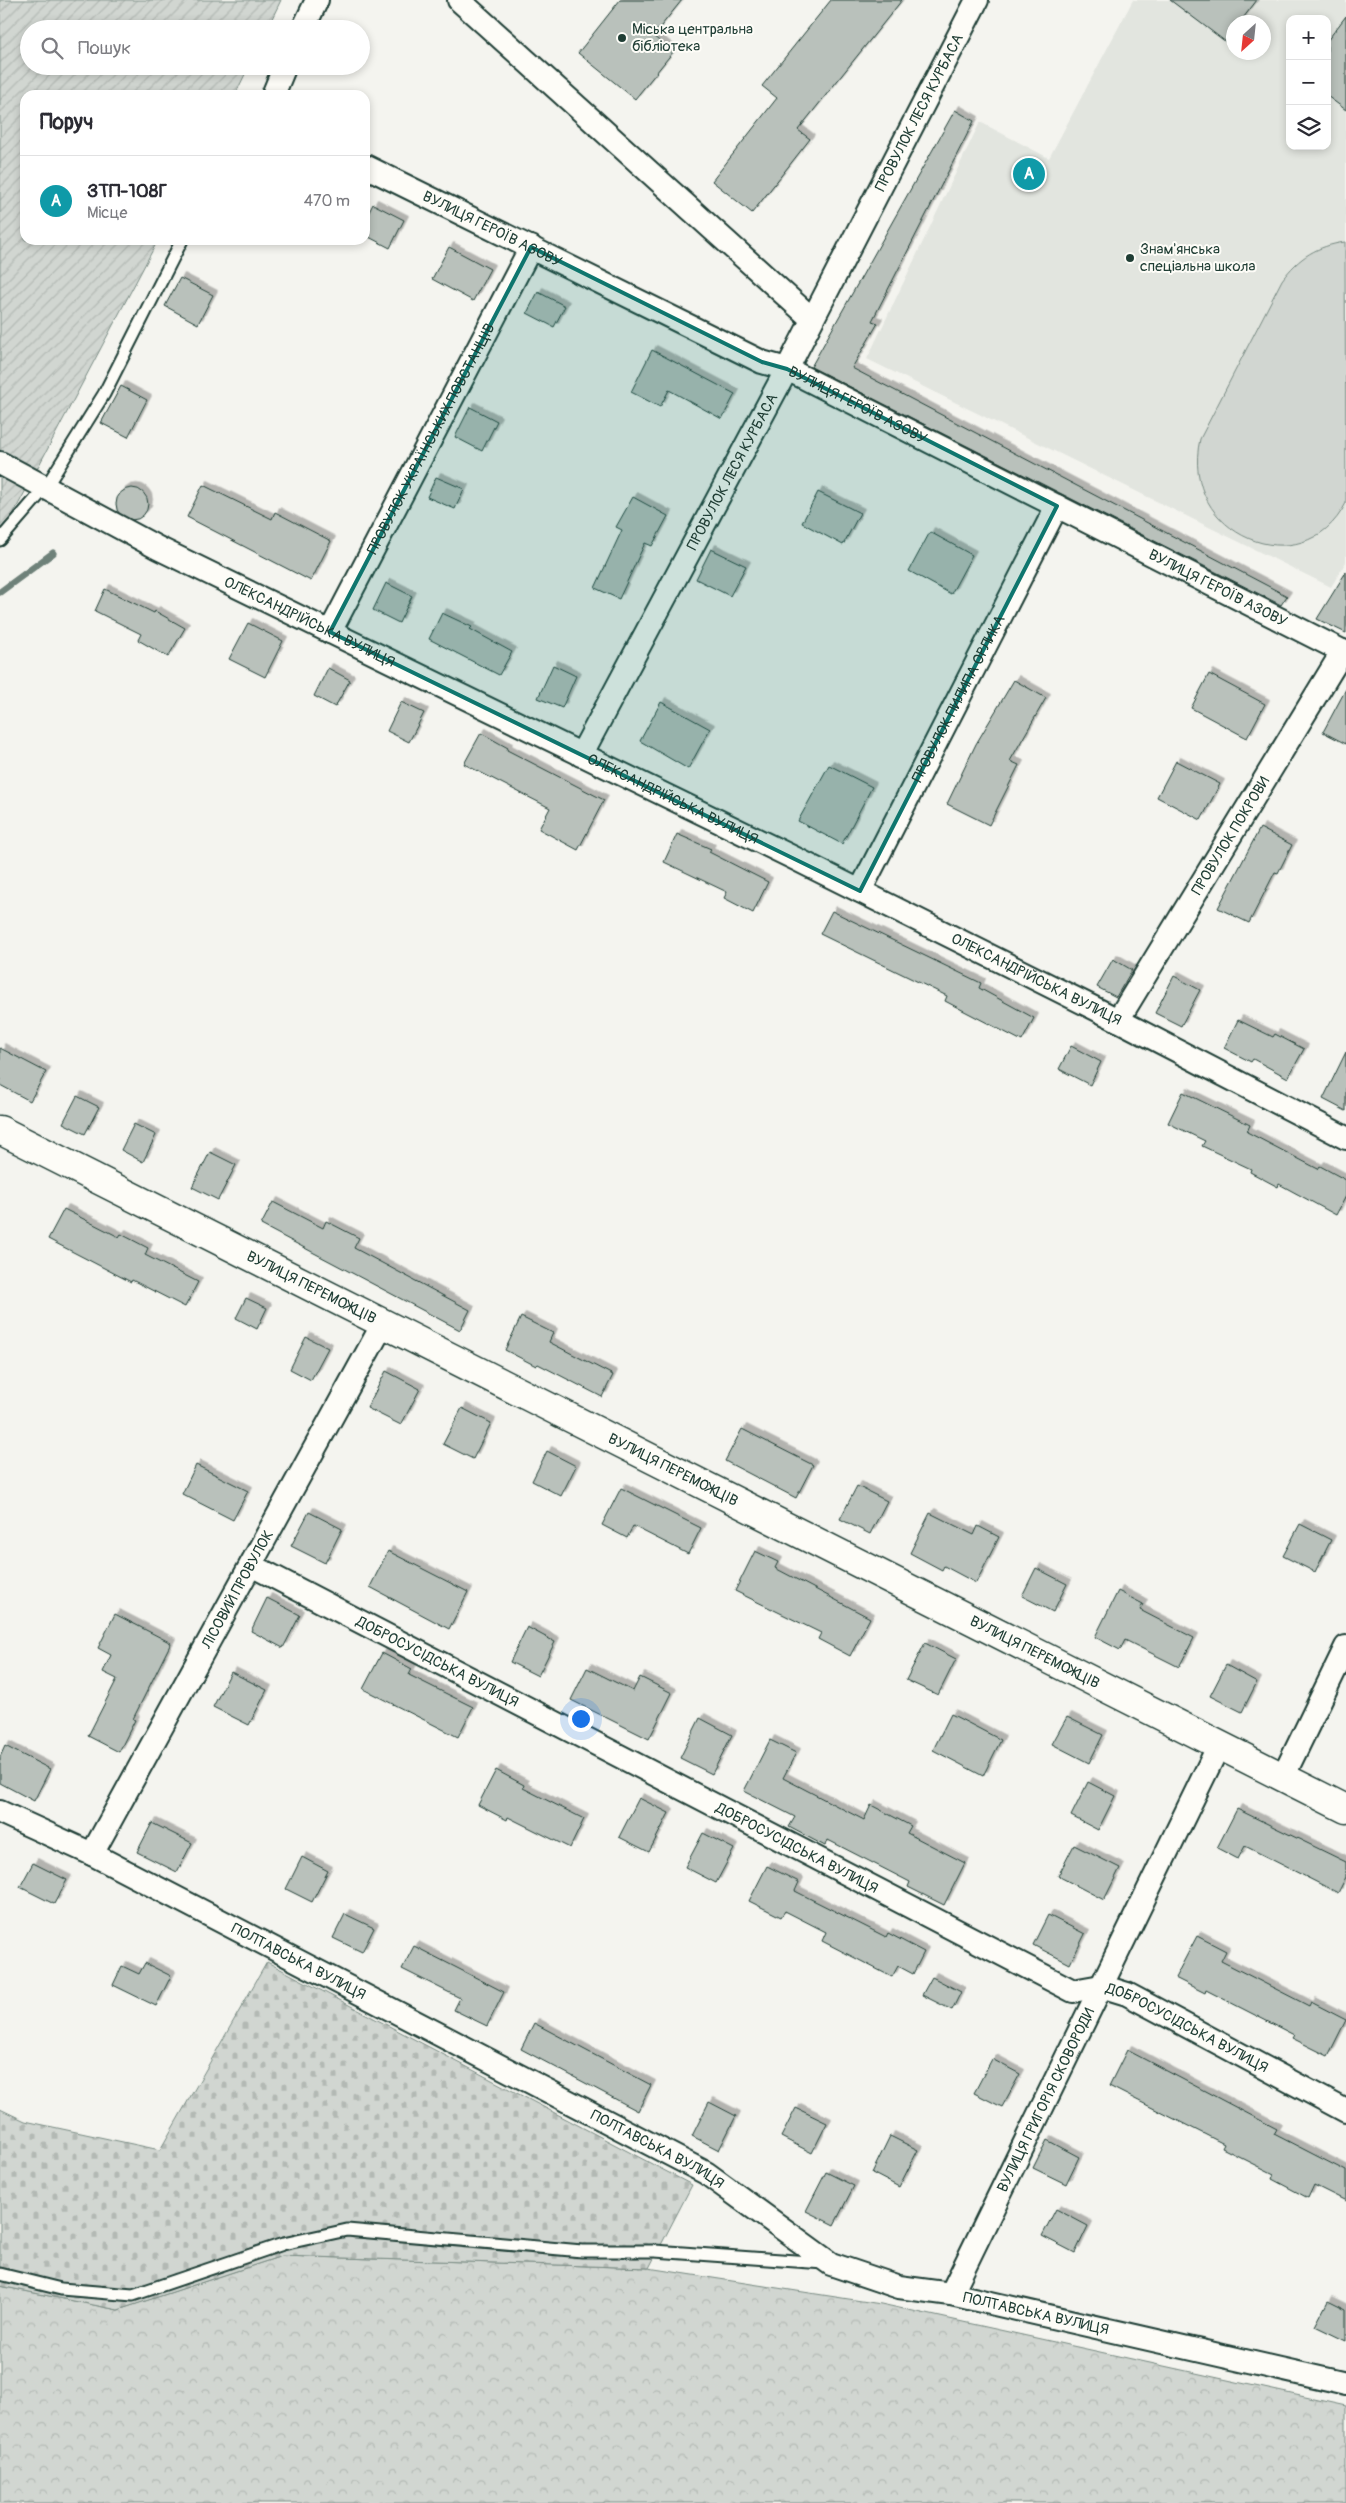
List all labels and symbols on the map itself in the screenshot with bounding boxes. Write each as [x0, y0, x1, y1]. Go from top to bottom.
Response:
north arrow [1226, 15, 1271, 60]
place label: Міська центральна бібліотека [632, 20, 753, 56]
street label: ПРОВУЛОК ЛЕСЯ КУРБАСА [871, 30, 968, 195]
marker: Міська центральна бібліотека [616, 32, 628, 44]
pin: A [1013, 155, 1045, 193]
street label: ВУЛИЦЯ ГЕРОЇВ АЗОВУ [419, 187, 565, 272]
place label: Знам'янська спеціальна школа [1140, 240, 1256, 276]
marker: Знам'янська спеціальна школа [1124, 252, 1136, 264]
street label: ПРОВУЛОК УКРАЇНСЬКИХ ПОВСТАНЦІВ [363, 320, 499, 558]
street label: ВУЛИЦЯ ГЕРОЇВ АЗОВУ [785, 362, 930, 448]
street label: ПРОВУЛОК ЛЕСЯ КУРБАСА [683, 390, 782, 554]
street label: ВУЛИЦЯ ГЕРОЇВ АЗОВУ [1145, 545, 1290, 631]
street label: ОЛЕКСАНДРІЙСЬКА ВУЛИЦЯ [221, 573, 398, 672]
street label: ПРОВУЛОК ПИЛИПА ОРЛИКА [908, 612, 1010, 786]
street label: ОЛЕКСАНДРІЙСЬКА ВУЛИЦЯ [584, 750, 761, 849]
street label: ПРОВУЛОК ПОКРОВИ [1187, 773, 1274, 899]
street label: ОЛЕКСАНДРІЙСЬКА ВУЛИЦЯ [948, 929, 1125, 1030]
street label: ВУЛИЦЯ ПЕРЕМОЖЦІВ [243, 1247, 379, 1328]
street label: ВУЛИЦЯ ПЕРЕМОЖЦІВ [605, 1429, 741, 1511]
street label: ЛІСОВИЙ ПРОВУЛОК [197, 1527, 278, 1653]
street label: ДОБРОСУСІДСЬКА ВУЛИЦЯ [352, 1612, 522, 1712]
street label: ВУЛИЦЯ ПЕРЕМОЖЦІВ [966, 1612, 1103, 1693]
your location [568, 1706, 594, 1732]
street label: ДОБРОСУСІДСЬКА ВУЛИЦЯ [712, 1798, 881, 1898]
street label: ПОЛТАВСЬКА ВУЛИЦЯ [228, 1919, 369, 2005]
street label: ДОБРОСУСІДСЬКА ВУЛИЦЯ [1102, 1979, 1271, 2078]
street label: ВУЛИЦЯ ГРИГОРІЯ СКОВОРОДИ [993, 2005, 1099, 2195]
street label: ПОЛТАВСЬКА ВУЛИЦЯ [587, 2106, 728, 2193]
street label: ПОЛТАВСЬКА ВУЛИЦЯ [961, 2288, 1111, 2340]

